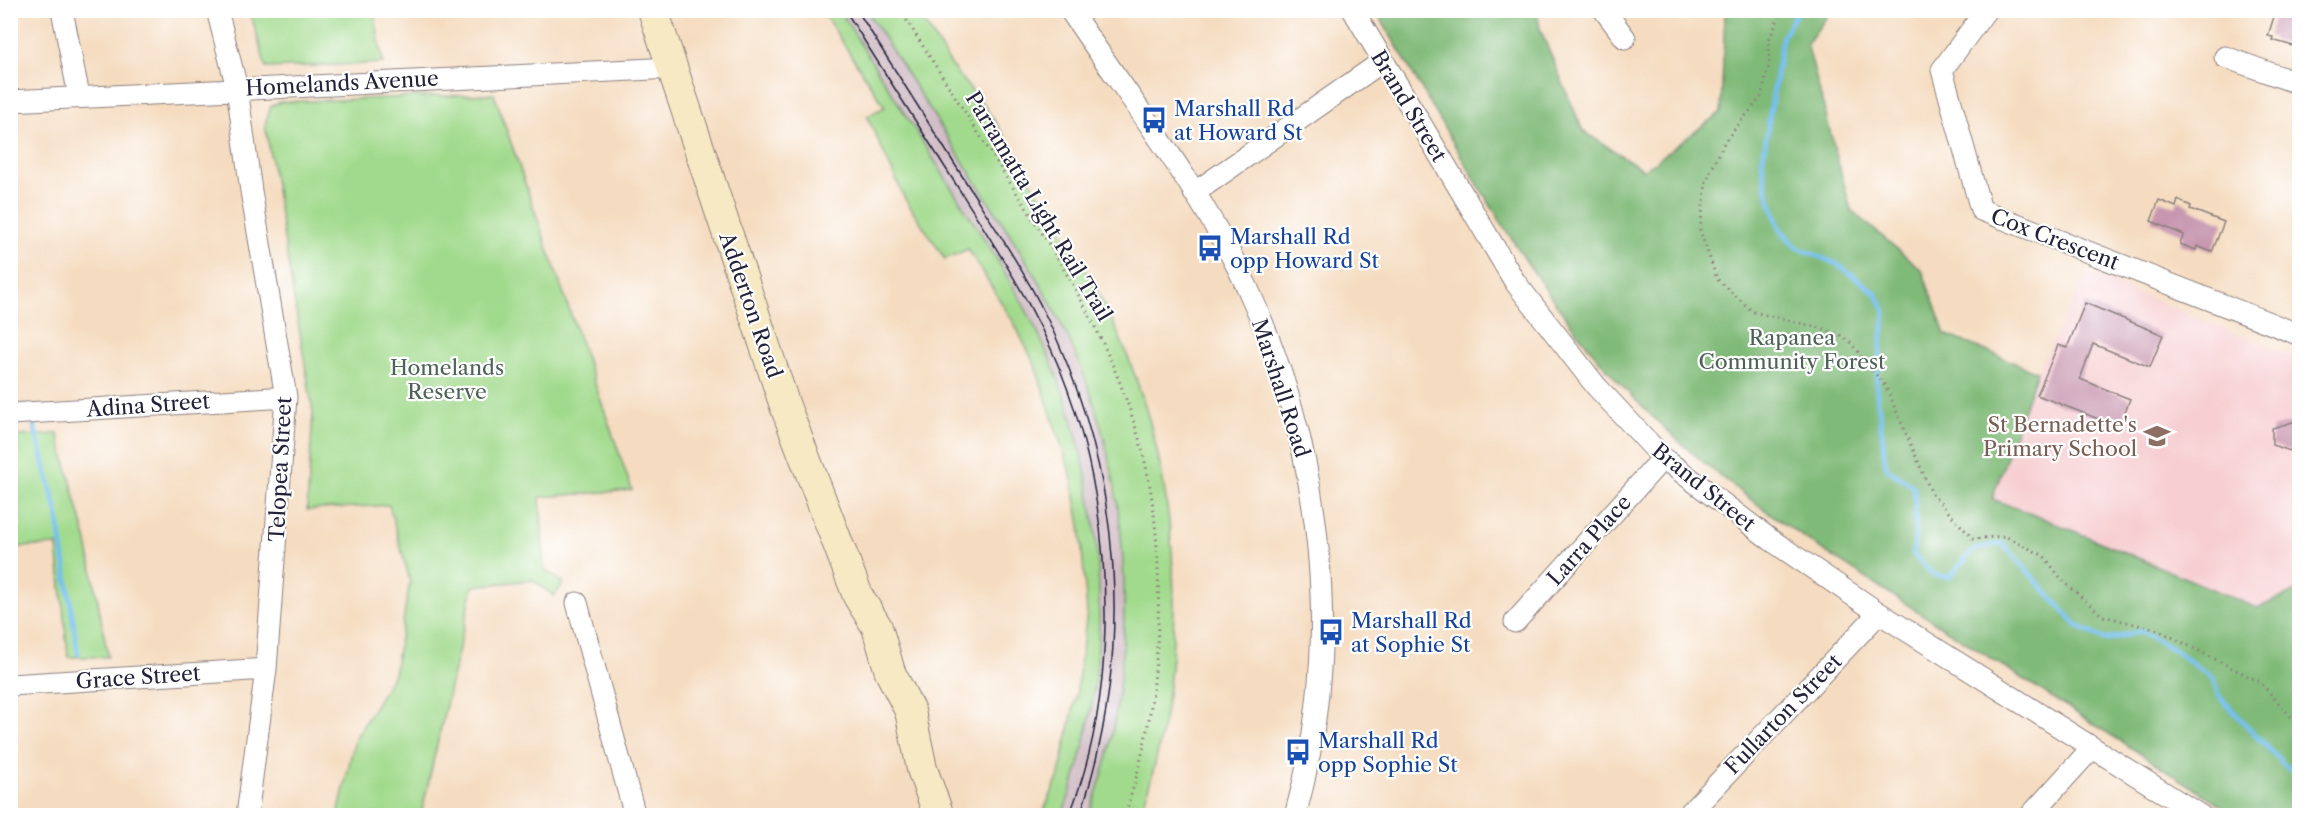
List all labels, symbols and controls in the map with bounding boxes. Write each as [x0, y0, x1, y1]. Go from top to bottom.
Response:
street label: Brand Street [1366, 46, 1452, 167]
street label: Homelands Avenue [245, 65, 439, 101]
street label: Parramatta Light Rail Trail [960, 87, 1118, 325]
place label: Marshall Rd at Howard St [1174, 96, 1303, 145]
bus stop icon: Marshall Rd at Howard St [1139, 105, 1169, 135]
street label: Cox Crescent [1987, 203, 2123, 275]
place label: Marshall Rd opp Howard St [1230, 224, 1380, 273]
street label: Adderton Road [714, 228, 788, 381]
bus stop icon: Marshall Rd opp Howard St [1195, 233, 1225, 263]
street label: Marshall Road [1247, 315, 1315, 461]
park label: Rapanea Community Forest [1698, 325, 1886, 374]
park label: Homelands Reserve [390, 355, 504, 404]
street label: Adina Street [85, 388, 211, 422]
street label: Telopea Street [264, 395, 296, 542]
place label: St Bernadette's Primary School [1983, 412, 2137, 461]
school or university icon: St Bernadette's Primary School [2142, 421, 2172, 451]
street label: Brand Street [1647, 438, 1761, 537]
street label: Larra Place [1542, 490, 1636, 590]
place label: Marshall Rd at Sophie St [1351, 608, 1472, 657]
bus stop icon: Marshall Rd at Sophie St [1316, 617, 1346, 647]
street label: Fullarton Street [1719, 648, 1847, 779]
street label: Grace Street [75, 660, 202, 694]
place label: Marshall Rd opp Sophie St [1318, 728, 1458, 777]
bus stop icon: Marshall Rd opp Sophie St [1283, 737, 1313, 767]

